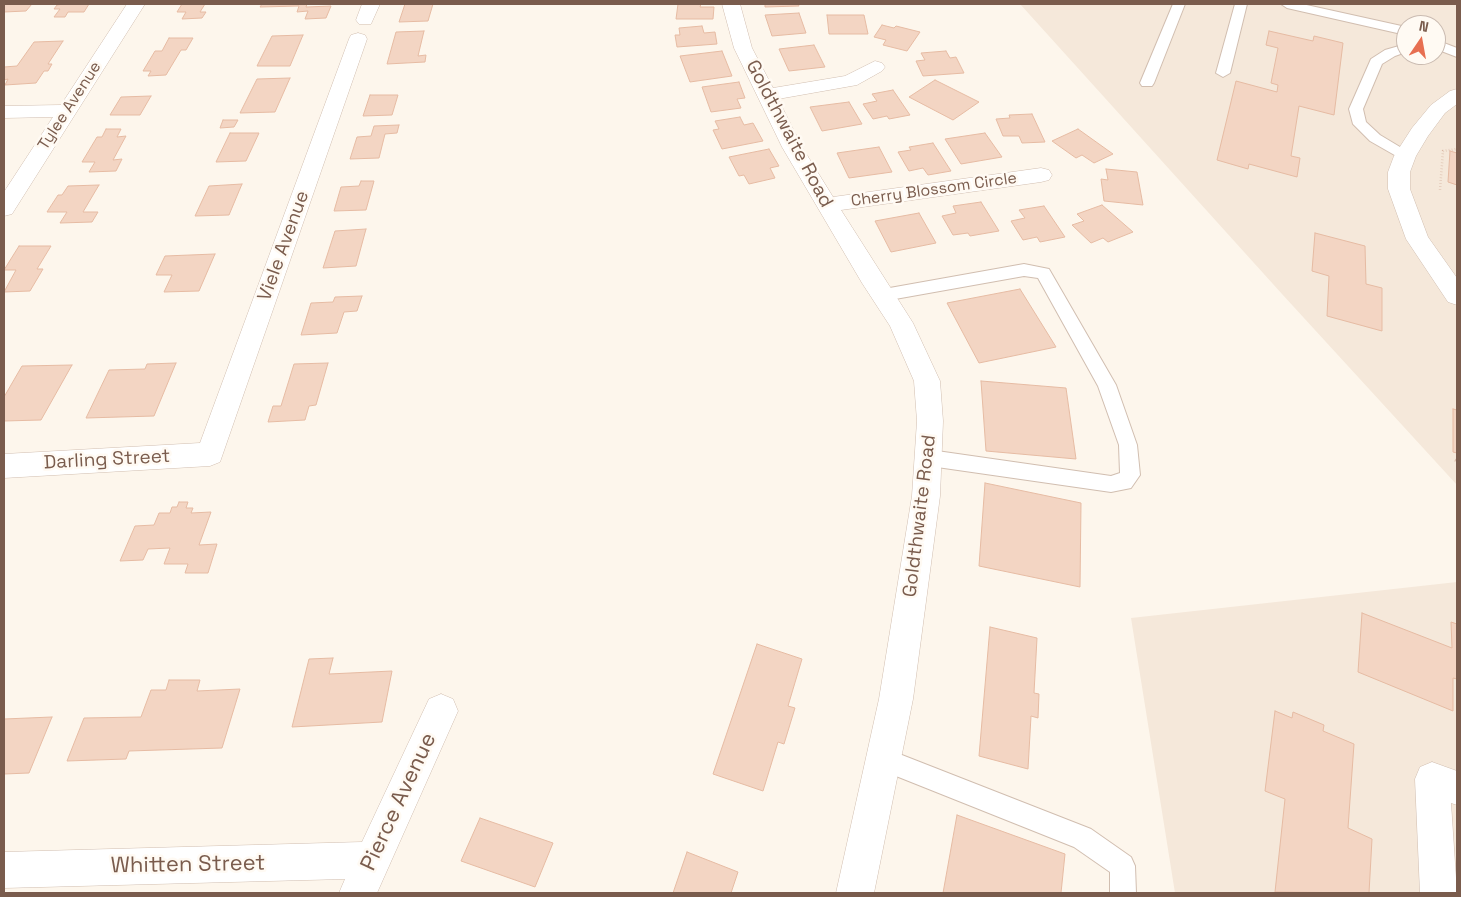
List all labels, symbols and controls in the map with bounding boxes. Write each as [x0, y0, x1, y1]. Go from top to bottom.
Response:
north arrow [1396, 15, 1446, 65]
text: N [1417, 17, 1430, 36]
street label: Goldthwaite Road [741, 57, 837, 211]
street label: Tylee Avenue [34, 58, 106, 154]
street label: Cherry Blossom Circle [850, 169, 1018, 211]
street label: Viele Avenue [254, 188, 314, 304]
street label: Goldthwaite Road [899, 434, 941, 598]
street label: Darling Street [43, 445, 171, 475]
street label: Pierce Avenue [356, 729, 442, 875]
street label: Whitten Street [110, 850, 266, 880]

